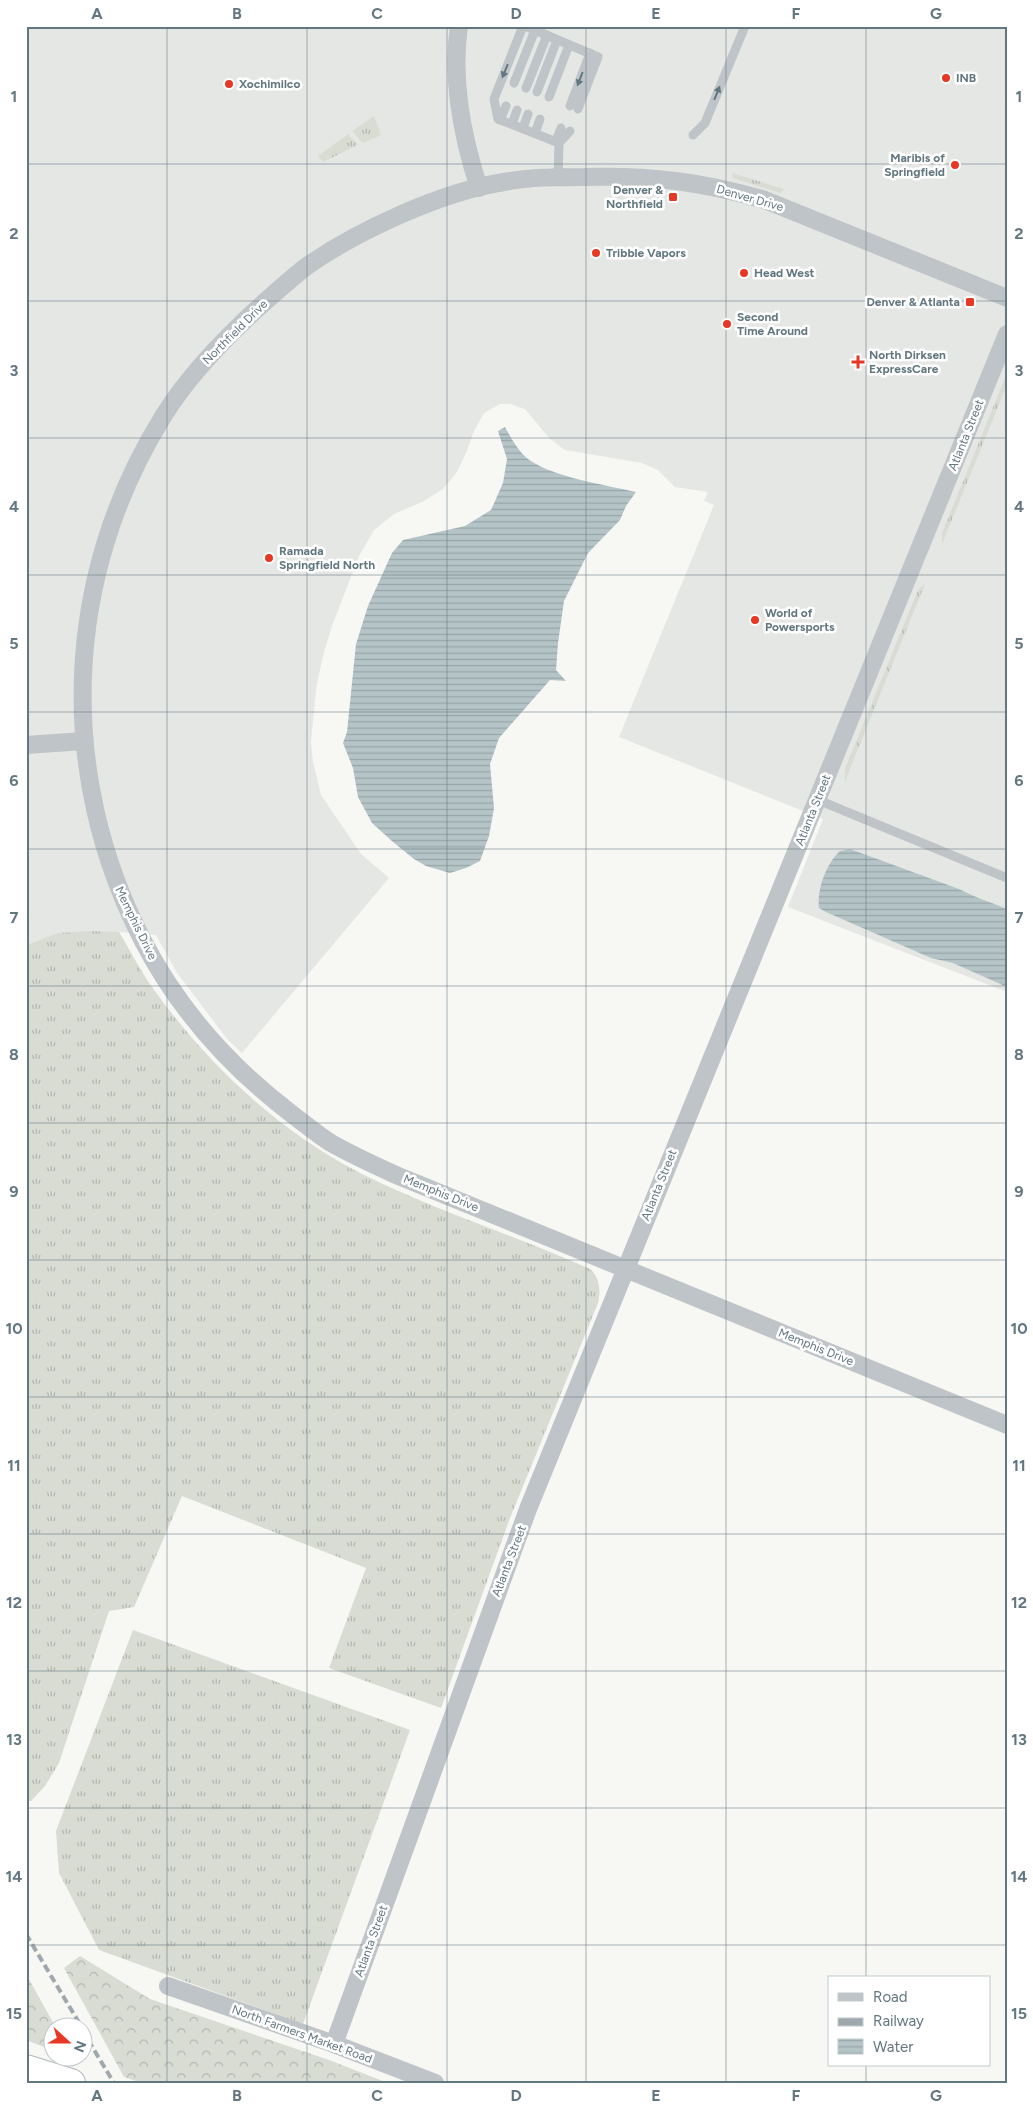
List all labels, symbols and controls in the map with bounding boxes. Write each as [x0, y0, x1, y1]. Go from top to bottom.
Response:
text: A [91, 4, 103, 23]
text: B [232, 4, 242, 23]
text: C [371, 4, 383, 23]
text: D [510, 4, 522, 23]
text: E [651, 4, 661, 23]
text: F [792, 4, 801, 23]
text: G [930, 4, 942, 23]
one-way arrow [501, 64, 508, 79]
place label: INB [956, 71, 976, 85]
one-way arrow [576, 72, 584, 87]
marker: INB [940, 72, 952, 84]
place label: Xochimilco [239, 77, 300, 91]
marker: Xochimilco [223, 78, 235, 90]
one-way arrow [714, 86, 722, 101]
text: 1 [11, 87, 17, 106]
text: 1 [1016, 87, 1022, 106]
place label: Maribis of Springfield [884, 151, 945, 179]
marker: Maribis of Springfield [949, 159, 961, 171]
street label: Denver Drive [715, 182, 785, 214]
place label: Denver & Northfield [606, 183, 663, 211]
marker: Denver & Northfield [667, 191, 679, 203]
text: 2 [9, 224, 19, 243]
text: 2 [1014, 224, 1024, 243]
place label: Tribble Vapors [606, 246, 686, 260]
marker: Tribble Vapors [590, 247, 602, 259]
place label: Head West [754, 266, 815, 280]
marker: Head West [738, 267, 750, 279]
place label: Denver & Atlanta [866, 295, 960, 309]
street label: Northfield Drive [200, 296, 271, 367]
marker: Denver & Atlanta [964, 296, 976, 308]
place label: Second Time Around [737, 310, 808, 338]
marker: Second Time Around [721, 318, 733, 330]
place label: North Dirksen ExpressCare [869, 348, 946, 376]
marker: North Dirksen ExpressCare [851, 355, 865, 369]
text: 3 [10, 361, 19, 380]
text: 3 [1015, 361, 1024, 380]
street label: Atlanta Street [945, 397, 987, 473]
text: 4 [9, 497, 19, 516]
text: 4 [1014, 497, 1024, 516]
place label: Ramada Springfield North [279, 544, 375, 572]
marker: Ramada Springfield North [263, 552, 275, 564]
place label: World of Powersports [765, 606, 835, 634]
marker: World of Powersports [749, 614, 761, 626]
text: 5 [9, 634, 19, 653]
text: 5 [1014, 634, 1024, 653]
text: 6 [9, 771, 19, 790]
text: 6 [1014, 771, 1024, 790]
street label: Atlanta Street [792, 772, 834, 848]
street label: Memphis Drive [112, 884, 160, 962]
text: 7 [10, 908, 19, 927]
text: 7 [1015, 908, 1024, 927]
text: 8 [9, 1045, 19, 1064]
text: 8 [1014, 1045, 1024, 1064]
street label: Atlanta Street [638, 1147, 680, 1223]
street label: Memphis Drive [401, 1172, 481, 1215]
text: 9 [9, 1182, 19, 1201]
text: 9 [1014, 1182, 1024, 1201]
text: 10 [5, 1319, 23, 1338]
text: 10 [1010, 1319, 1028, 1338]
street label: Memphis Drive [776, 1326, 856, 1369]
text: 11 [7, 1456, 21, 1475]
text: 11 [1012, 1456, 1026, 1475]
street label: Atlanta Street [489, 1523, 529, 1599]
text: 12 [6, 1593, 22, 1612]
text: 12 [1011, 1593, 1027, 1612]
text: 13 [6, 1730, 22, 1749]
text: 13 [1011, 1730, 1027, 1749]
text: 14 [6, 1867, 22, 1886]
text: 14 [1011, 1867, 1027, 1886]
street label: Atlanta Street [352, 1903, 391, 1979]
legend [828, 1976, 990, 2066]
text: Road [873, 1988, 908, 2006]
street label: North Farmers Market Road [230, 2002, 374, 2066]
text: 15 [6, 2004, 22, 2023]
text: 15 [1011, 2004, 1027, 2023]
text: Railway [873, 2012, 924, 2030]
north arrow [42, 2016, 92, 2066]
text: N [70, 2038, 90, 2055]
text: Water [873, 2038, 913, 2056]
text: A [91, 2086, 103, 2105]
text: B [232, 2086, 242, 2105]
text: C [371, 2086, 383, 2105]
text: D [510, 2086, 522, 2105]
text: E [651, 2086, 661, 2105]
text: F [792, 2086, 801, 2105]
text: G [930, 2086, 942, 2105]

